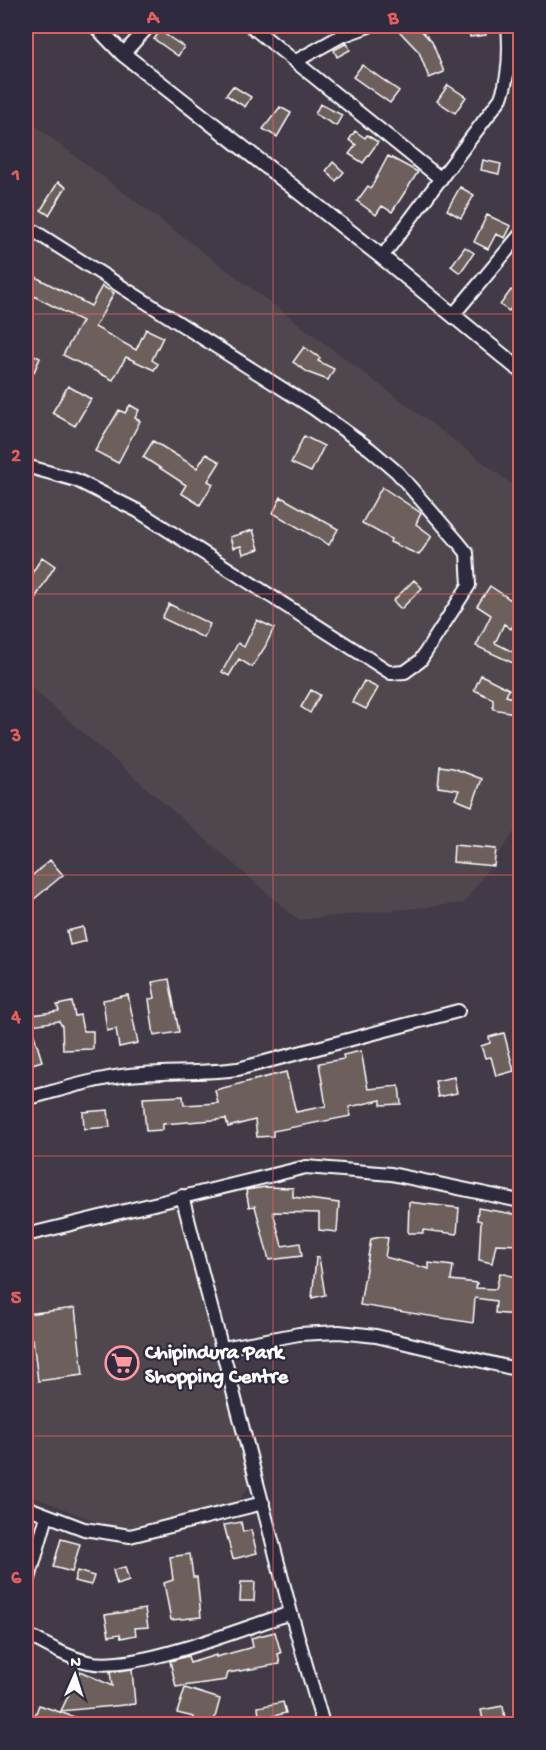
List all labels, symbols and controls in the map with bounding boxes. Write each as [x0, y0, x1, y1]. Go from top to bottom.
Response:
text: A [146, 8, 161, 31]
text: B [387, 8, 399, 31]
text: 1 [11, 165, 20, 188]
text: 2 [11, 446, 21, 469]
text: 3 [10, 726, 21, 749]
text: 4 [10, 1007, 21, 1030]
text: 5 [11, 1288, 22, 1311]
place label: Chipindura Park Shopping Centre [144, 1342, 289, 1391]
supermarket icon: Chipindura Park Shopping Centre [104, 1345, 140, 1381]
text: 6 [11, 1568, 22, 1591]
north arrow [45, 1645, 105, 1705]
text: N [70, 1654, 82, 1673]

